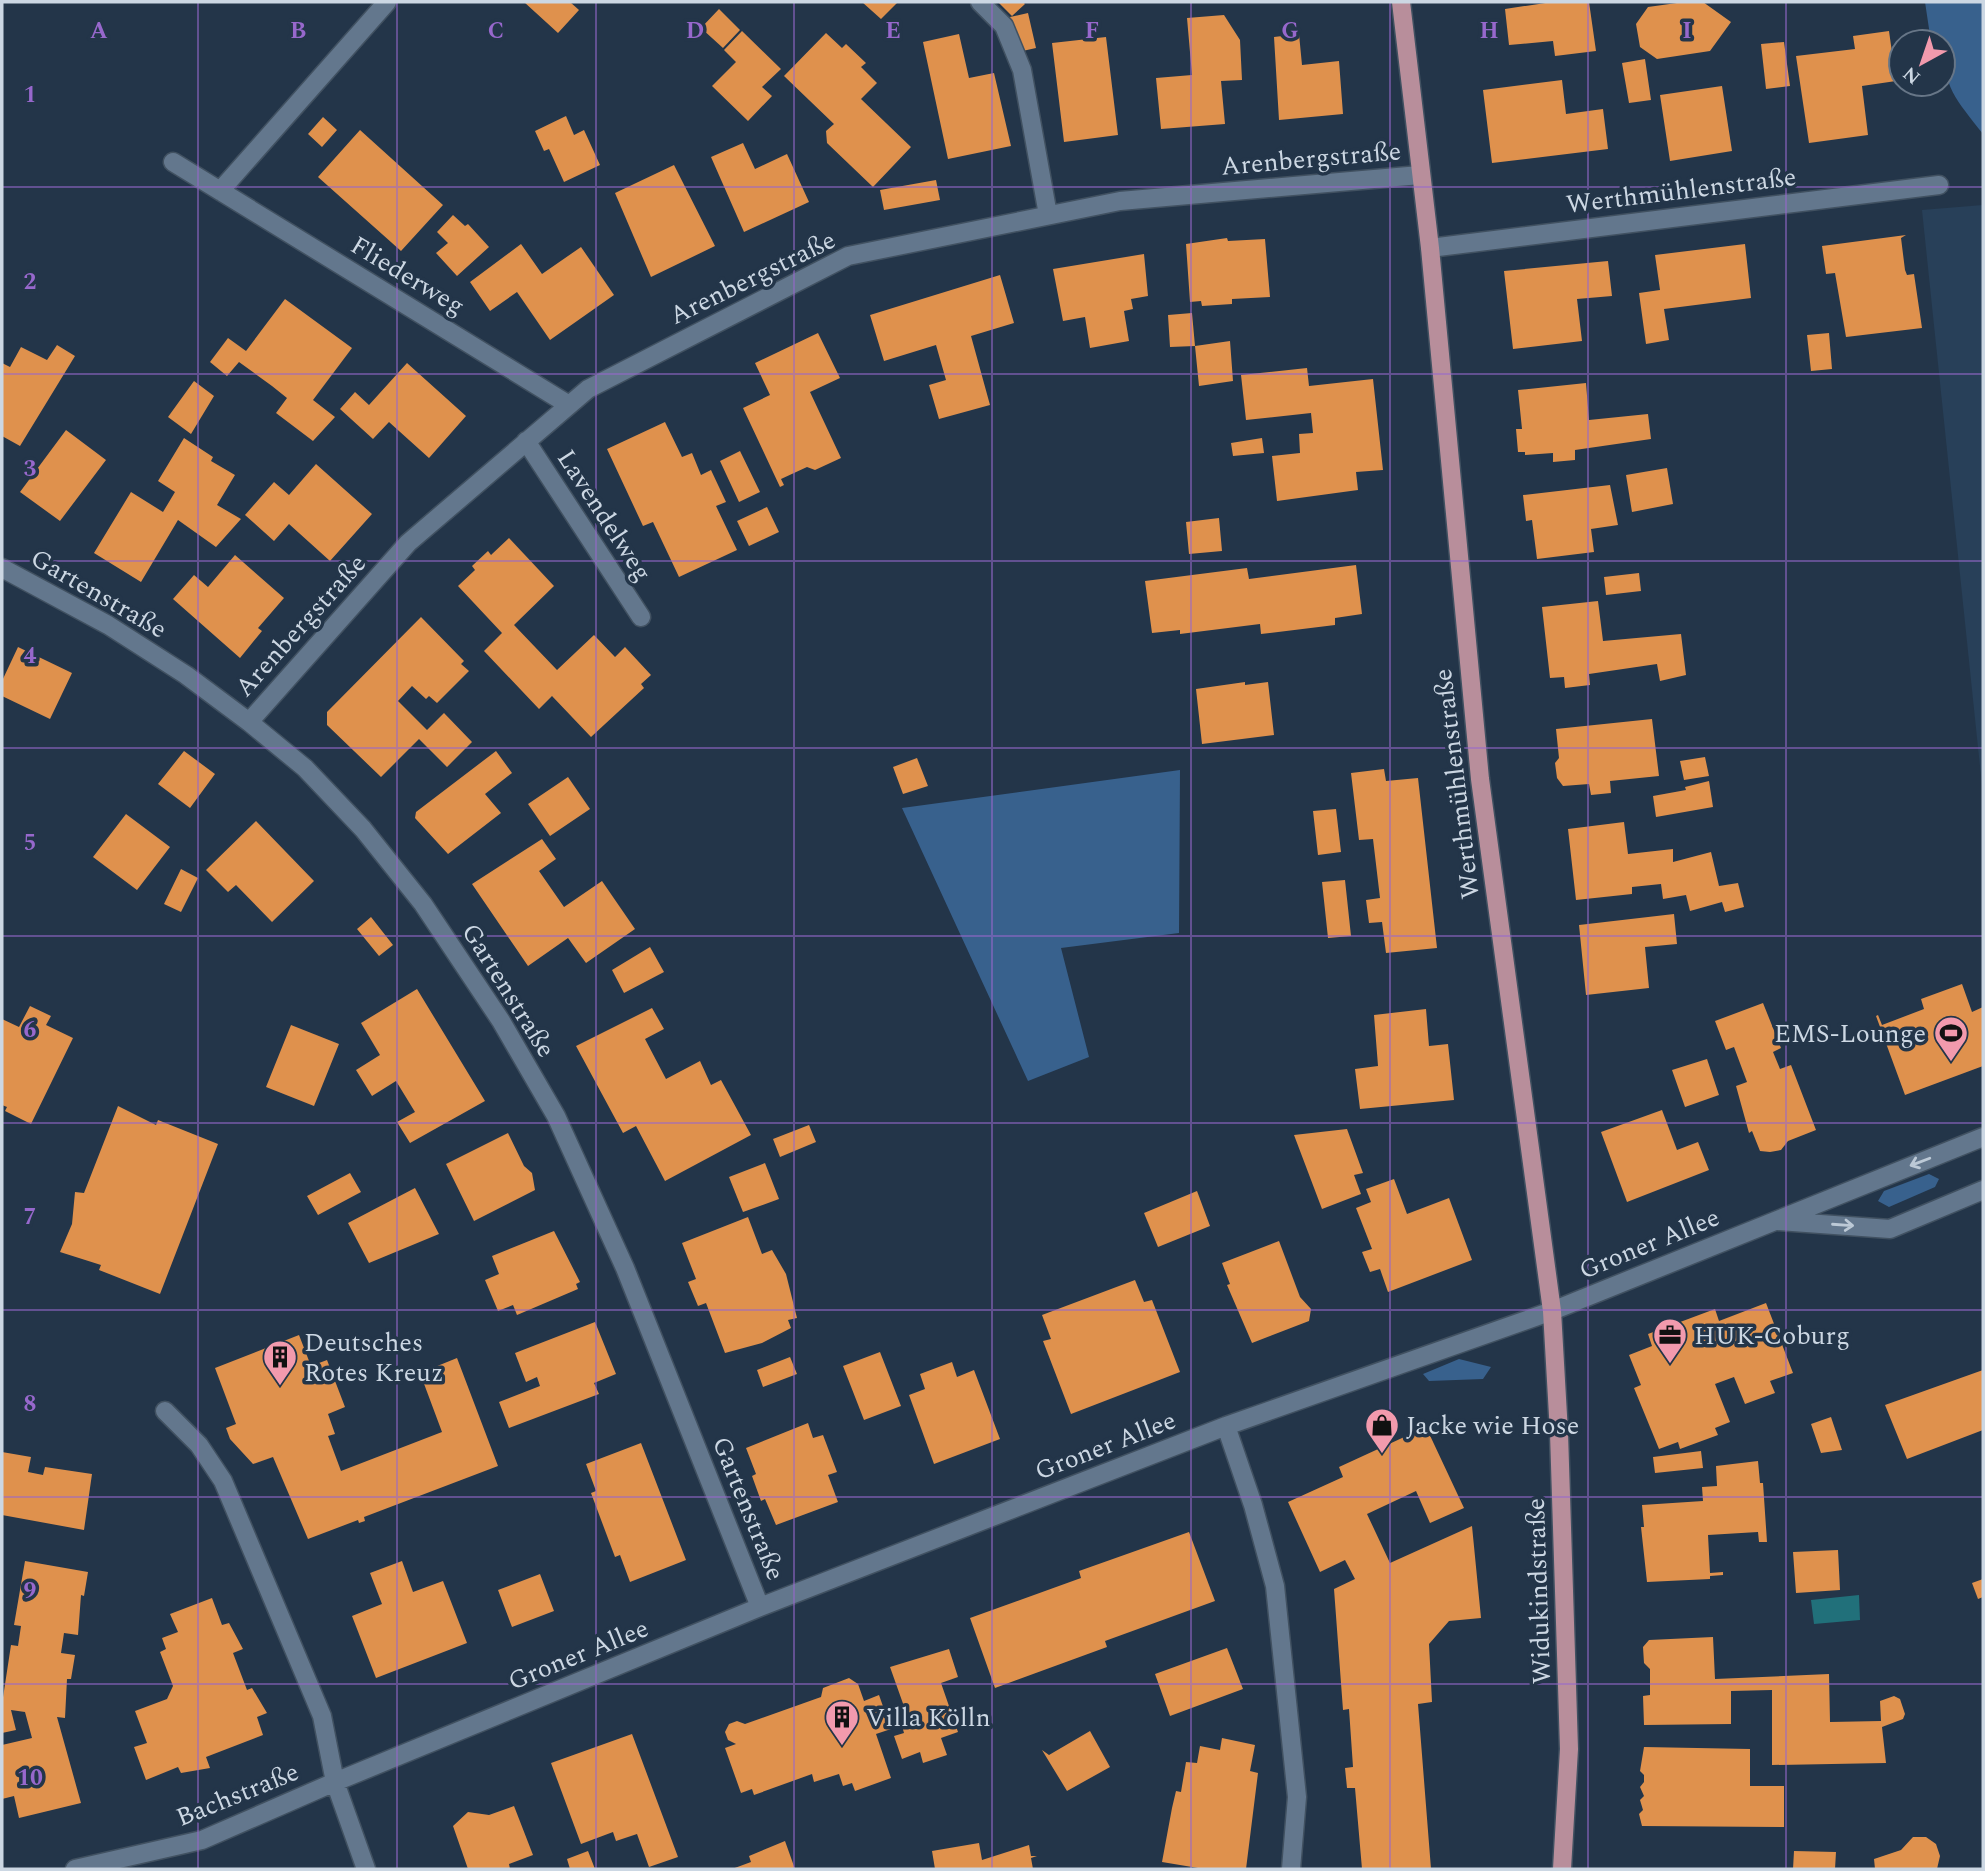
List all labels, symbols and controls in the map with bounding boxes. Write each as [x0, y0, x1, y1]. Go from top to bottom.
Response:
text: A [90, 14, 108, 49]
text: B [290, 14, 306, 49]
text: C [488, 14, 504, 49]
text: D [686, 14, 704, 49]
text: E [885, 14, 901, 49]
text: F [1085, 14, 1099, 49]
text: G [1281, 14, 1299, 49]
text: H [1479, 14, 1499, 49]
text: I [1682, 14, 1692, 49]
north arrow [1887, 28, 1957, 98]
text: N [1897, 59, 1927, 91]
text: 1 [24, 78, 36, 113]
street label: Arenbergstraße [1219, 131, 1403, 187]
street label: Werthmühlenstraße [1564, 157, 1799, 225]
street label: Arenbergstraße [662, 220, 842, 336]
street label: Fliederweg [342, 226, 472, 326]
text: 2 [24, 265, 37, 300]
street label: Lavendelweg [546, 442, 662, 590]
text: 3 [24, 452, 37, 487]
street label: Gartenstraße [23, 539, 174, 649]
street label: Arenbergstraße [225, 545, 376, 706]
text: 4 [24, 639, 37, 674]
street label: Werthmühlenstraße [1423, 666, 1491, 901]
text: 5 [24, 826, 36, 861]
street label: Gartenstraße [451, 916, 565, 1066]
text: 6 [24, 1013, 37, 1048]
place label: EMS-Lounge [1774, 1014, 1926, 1054]
sports icon: EMS-Lounge [1932, 1014, 1970, 1063]
one-way arrow [1909, 1156, 1931, 1169]
street label: Groner Allee [1573, 1198, 1726, 1290]
text: 7 [24, 1200, 36, 1235]
one-way arrow [1831, 1219, 1853, 1232]
office icon: HUK-Coburg [1651, 1316, 1689, 1365]
place label: HUK-Coburg [1694, 1316, 1850, 1356]
place label: Deutsches Rotes Kreuz [304, 1323, 443, 1393]
building icon: Deutsches Rotes Kreuz [261, 1338, 299, 1387]
text: 8 [24, 1387, 36, 1422]
street label: Groner Allee [1029, 1401, 1182, 1491]
shop icon: Jacke wie Hose [1363, 1406, 1401, 1455]
place label: Jacke wie Hose [1406, 1406, 1579, 1446]
street label: Gartenstraße [701, 1430, 795, 1586]
street label: Widukindstraße [1516, 1497, 1562, 1685]
text: 9 [24, 1574, 37, 1609]
street label: Groner Allee [502, 1609, 655, 1701]
building icon: Villa Kölln [823, 1698, 861, 1747]
place label: Villa Kölln [866, 1698, 991, 1738]
street label: Bachstraße [170, 1752, 305, 1838]
text: 10 [17, 1761, 43, 1796]

